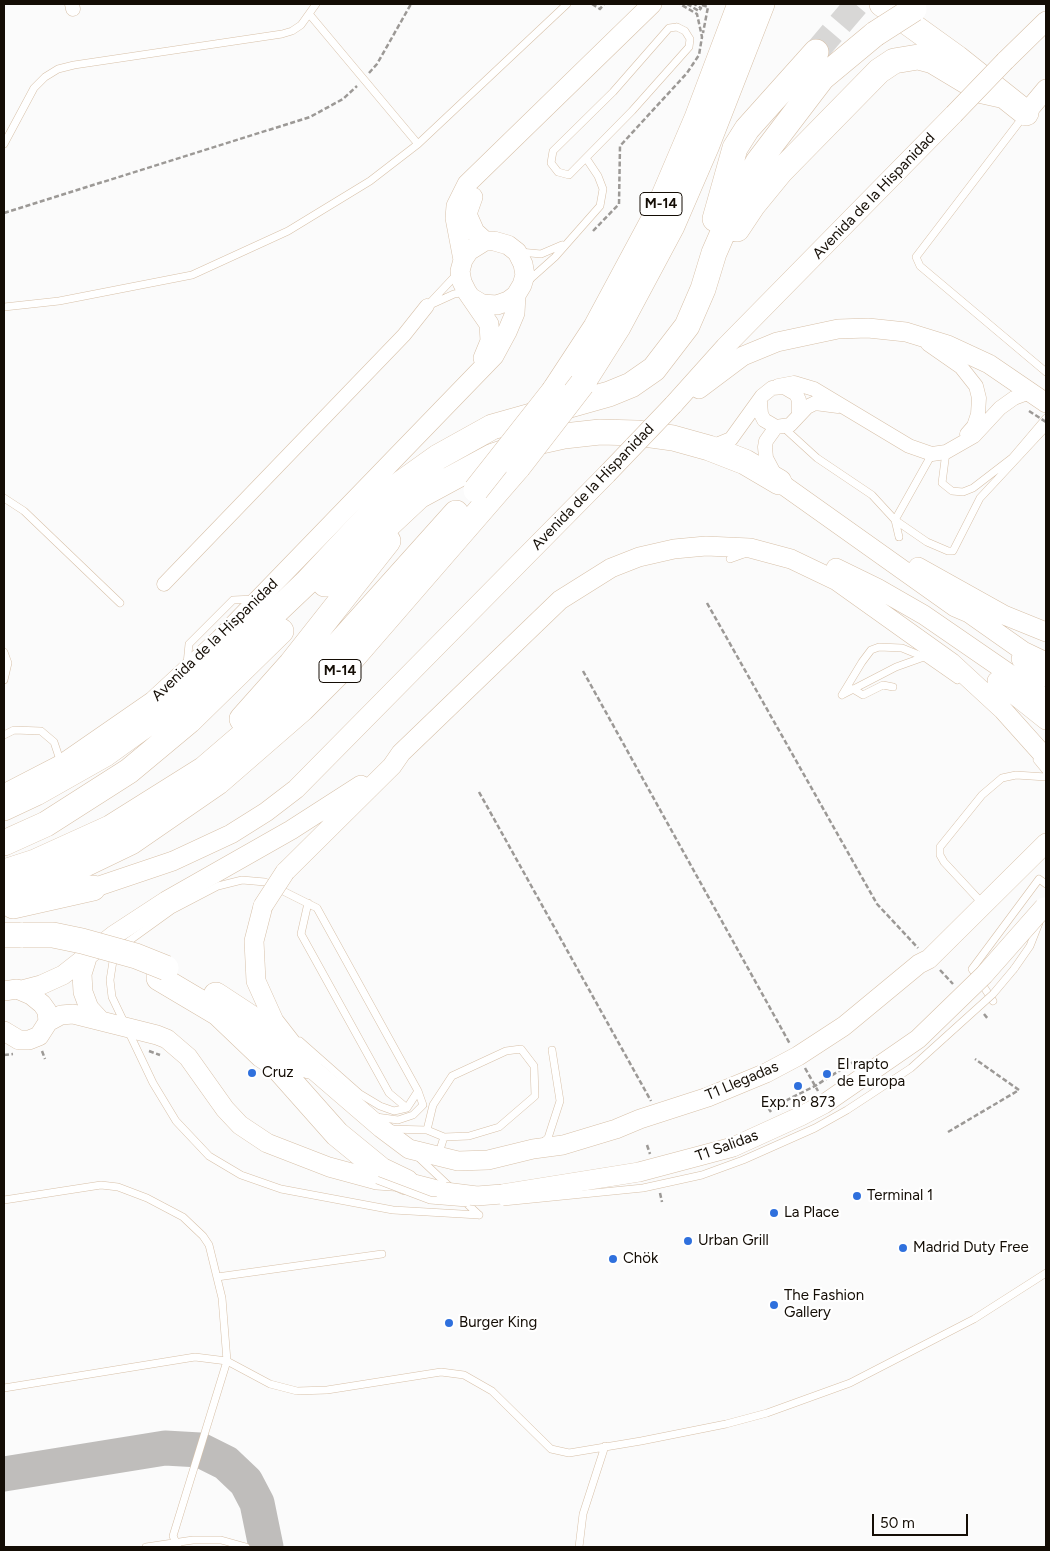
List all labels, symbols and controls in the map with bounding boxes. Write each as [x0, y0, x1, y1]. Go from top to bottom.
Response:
street label: Avenida de la Hispanidad [809, 129, 939, 263]
road number: M-14 [640, 192, 682, 215]
street label: Avenida de la Hispanidad [528, 420, 658, 554]
street label: Avenida de la Hispanidad [148, 575, 282, 705]
road number: M-14 [319, 659, 361, 682]
place label: El rapto de Europa [837, 1056, 905, 1091]
street label: T1 Llegadas [703, 1058, 781, 1104]
place label: Cruz [262, 1064, 294, 1082]
marker: Cruz [246, 1067, 258, 1079]
marker: El rapto de Europa [821, 1068, 833, 1080]
marker: Exp. nº 873 [792, 1080, 804, 1092]
place label: Exp. nº 873 [761, 1094, 835, 1112]
street label: T1 Salidas [693, 1126, 761, 1166]
place label: Terminal 1 [867, 1187, 933, 1205]
marker: Terminal 1 [851, 1190, 863, 1202]
place label: La Place [784, 1204, 839, 1222]
marker: La Place [768, 1207, 780, 1219]
place label: Urban Grill [698, 1232, 769, 1250]
marker: Urban Grill [682, 1235, 694, 1247]
place label: Madrid Duty Free [913, 1239, 1029, 1257]
marker: Madrid Duty Free [897, 1242, 909, 1254]
place label: Chök [623, 1250, 658, 1268]
marker: Chök [607, 1253, 619, 1265]
place label: The Fashion Gallery [784, 1287, 864, 1322]
marker: The Fashion Gallery [768, 1299, 780, 1311]
place label: Burger King [459, 1314, 537, 1332]
marker: Burger King [443, 1317, 455, 1329]
scale bar [875, 1504, 971, 1536]
text: 50 m [880, 1514, 915, 1532]

